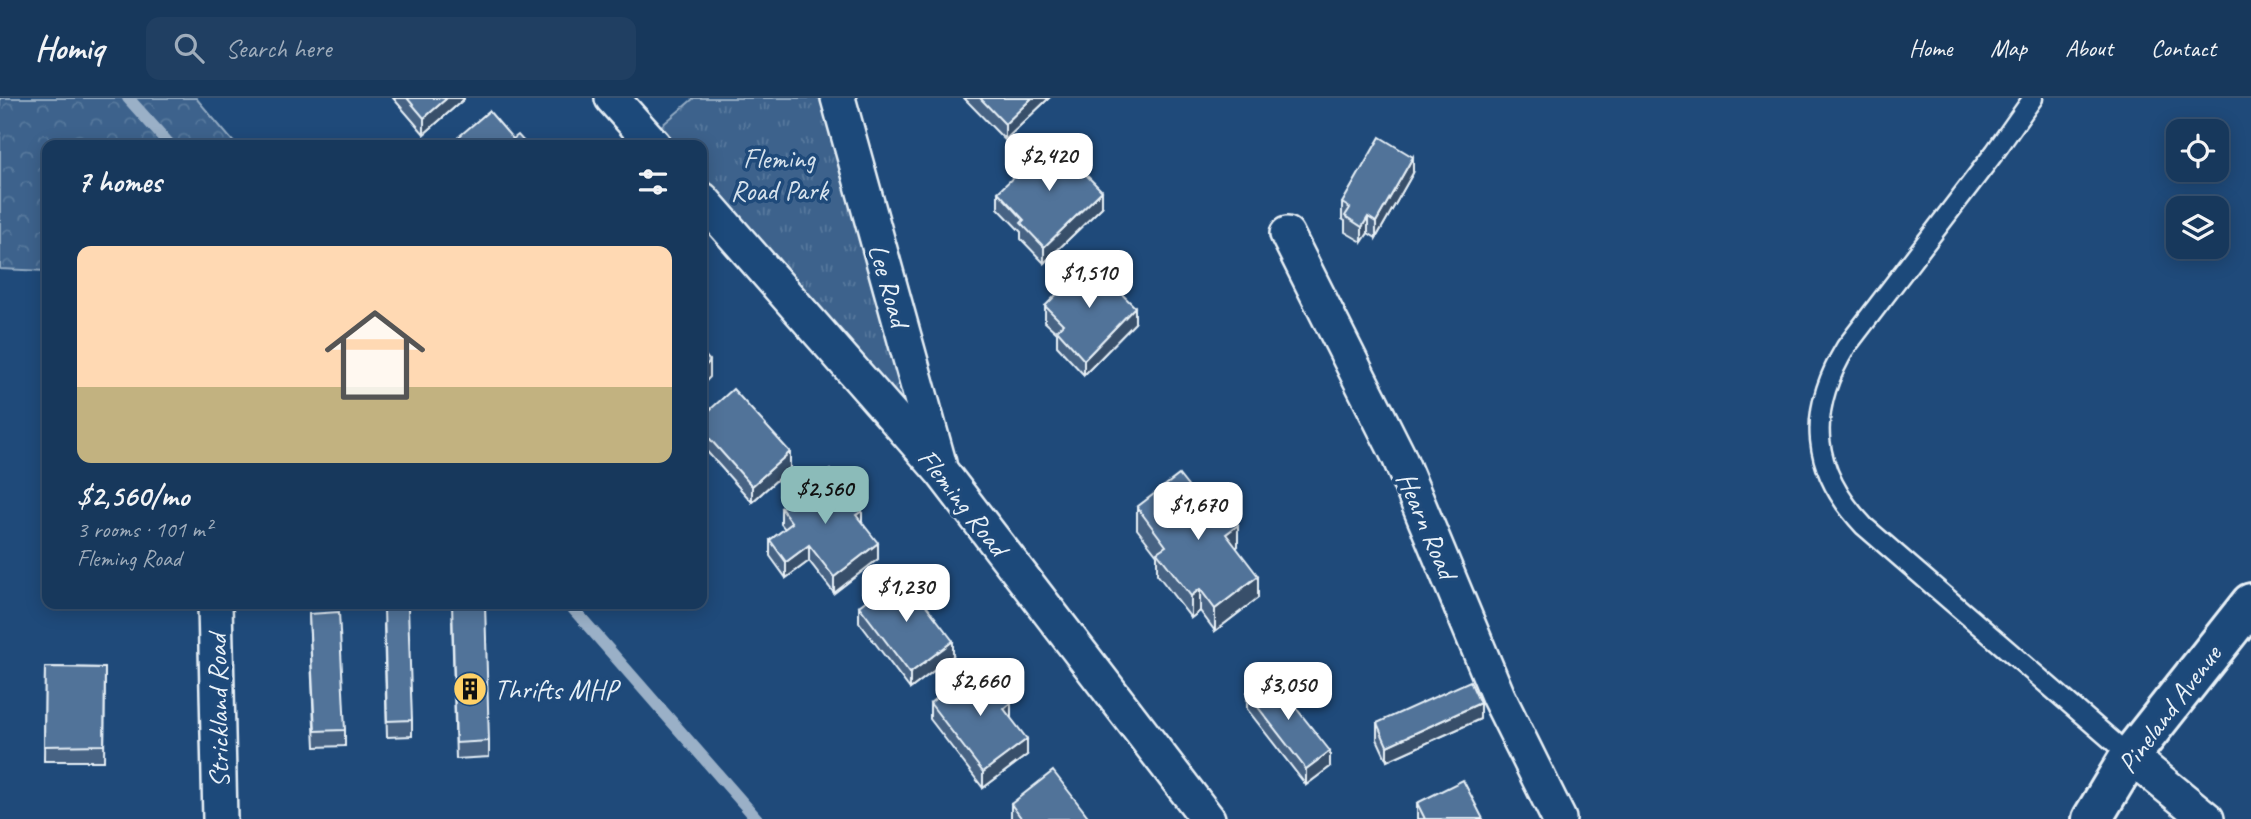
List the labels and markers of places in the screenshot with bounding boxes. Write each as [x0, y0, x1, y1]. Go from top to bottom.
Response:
pin: $2,420 [992, 134, 1106, 193]
pin: $1,510 [1032, 250, 1146, 310]
pin: $2,560 [768, 466, 882, 526]
pin: $1,670 [1141, 482, 1255, 542]
pin: $1,230 [849, 564, 963, 624]
pin: $2,660 [923, 658, 1037, 718]
pin: $3,050 [1231, 662, 1345, 722]
building icon: Thrifts MHP [451, 670, 489, 708]
place label: Thrifts MHP [494, 672, 621, 707]

